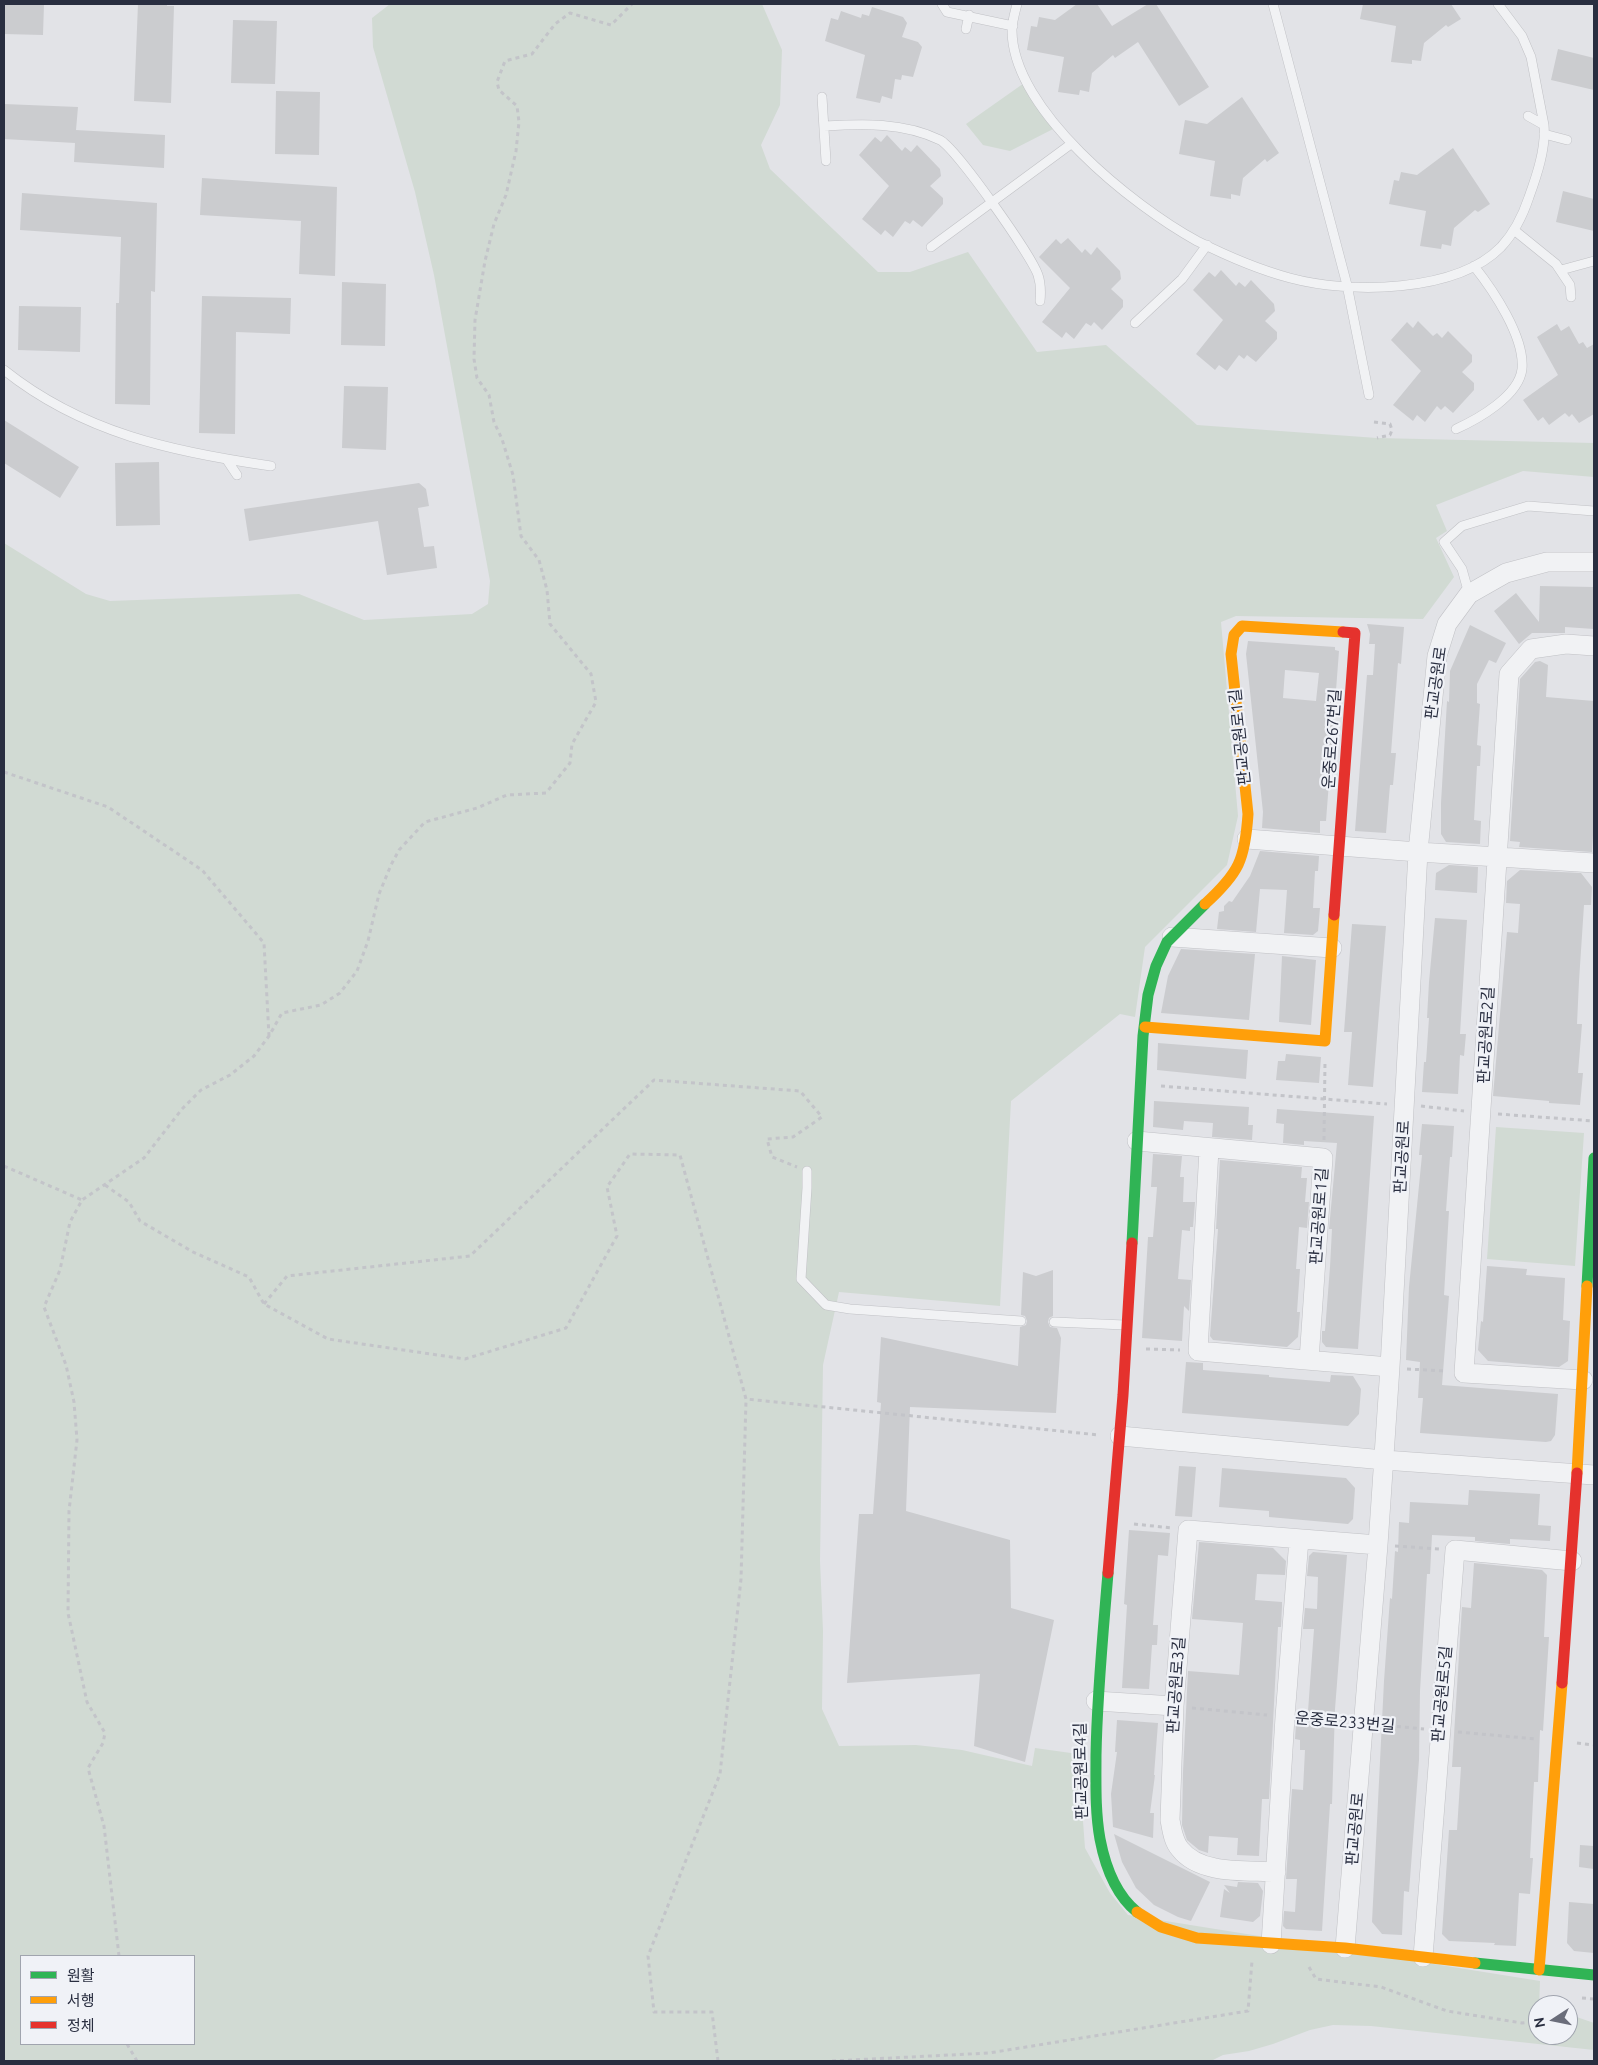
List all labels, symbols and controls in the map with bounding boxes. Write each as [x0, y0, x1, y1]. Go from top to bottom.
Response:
street label: 판교공원로 [1421, 645, 1451, 721]
street label: 판교공원로1길 [1225, 688, 1255, 786]
street label: 운중로267번길 [1319, 688, 1345, 790]
street label: 판교공원로2길 [1474, 986, 1498, 1084]
street label: 판교공원로 [1390, 1120, 1414, 1194]
street label: 판교공원로1길 [1306, 1167, 1332, 1265]
street label: 판교공원로3길 [1163, 1636, 1189, 1734]
street label: 판교공원로5길 [1428, 1645, 1456, 1743]
street label: 운중로233번길 [1294, 1708, 1396, 1736]
street label: 판교공원로4길 [1071, 1722, 1091, 1820]
street label: 판교공원로 [1342, 1792, 1368, 1866]
legend [20, 1955, 195, 2045]
text: 원활 [67, 1967, 95, 1984]
text: 서행 [67, 1992, 95, 2009]
north arrow [1528, 1995, 1578, 2045]
text: N [1530, 2016, 1548, 2029]
text: 정체 [67, 2017, 95, 2034]

